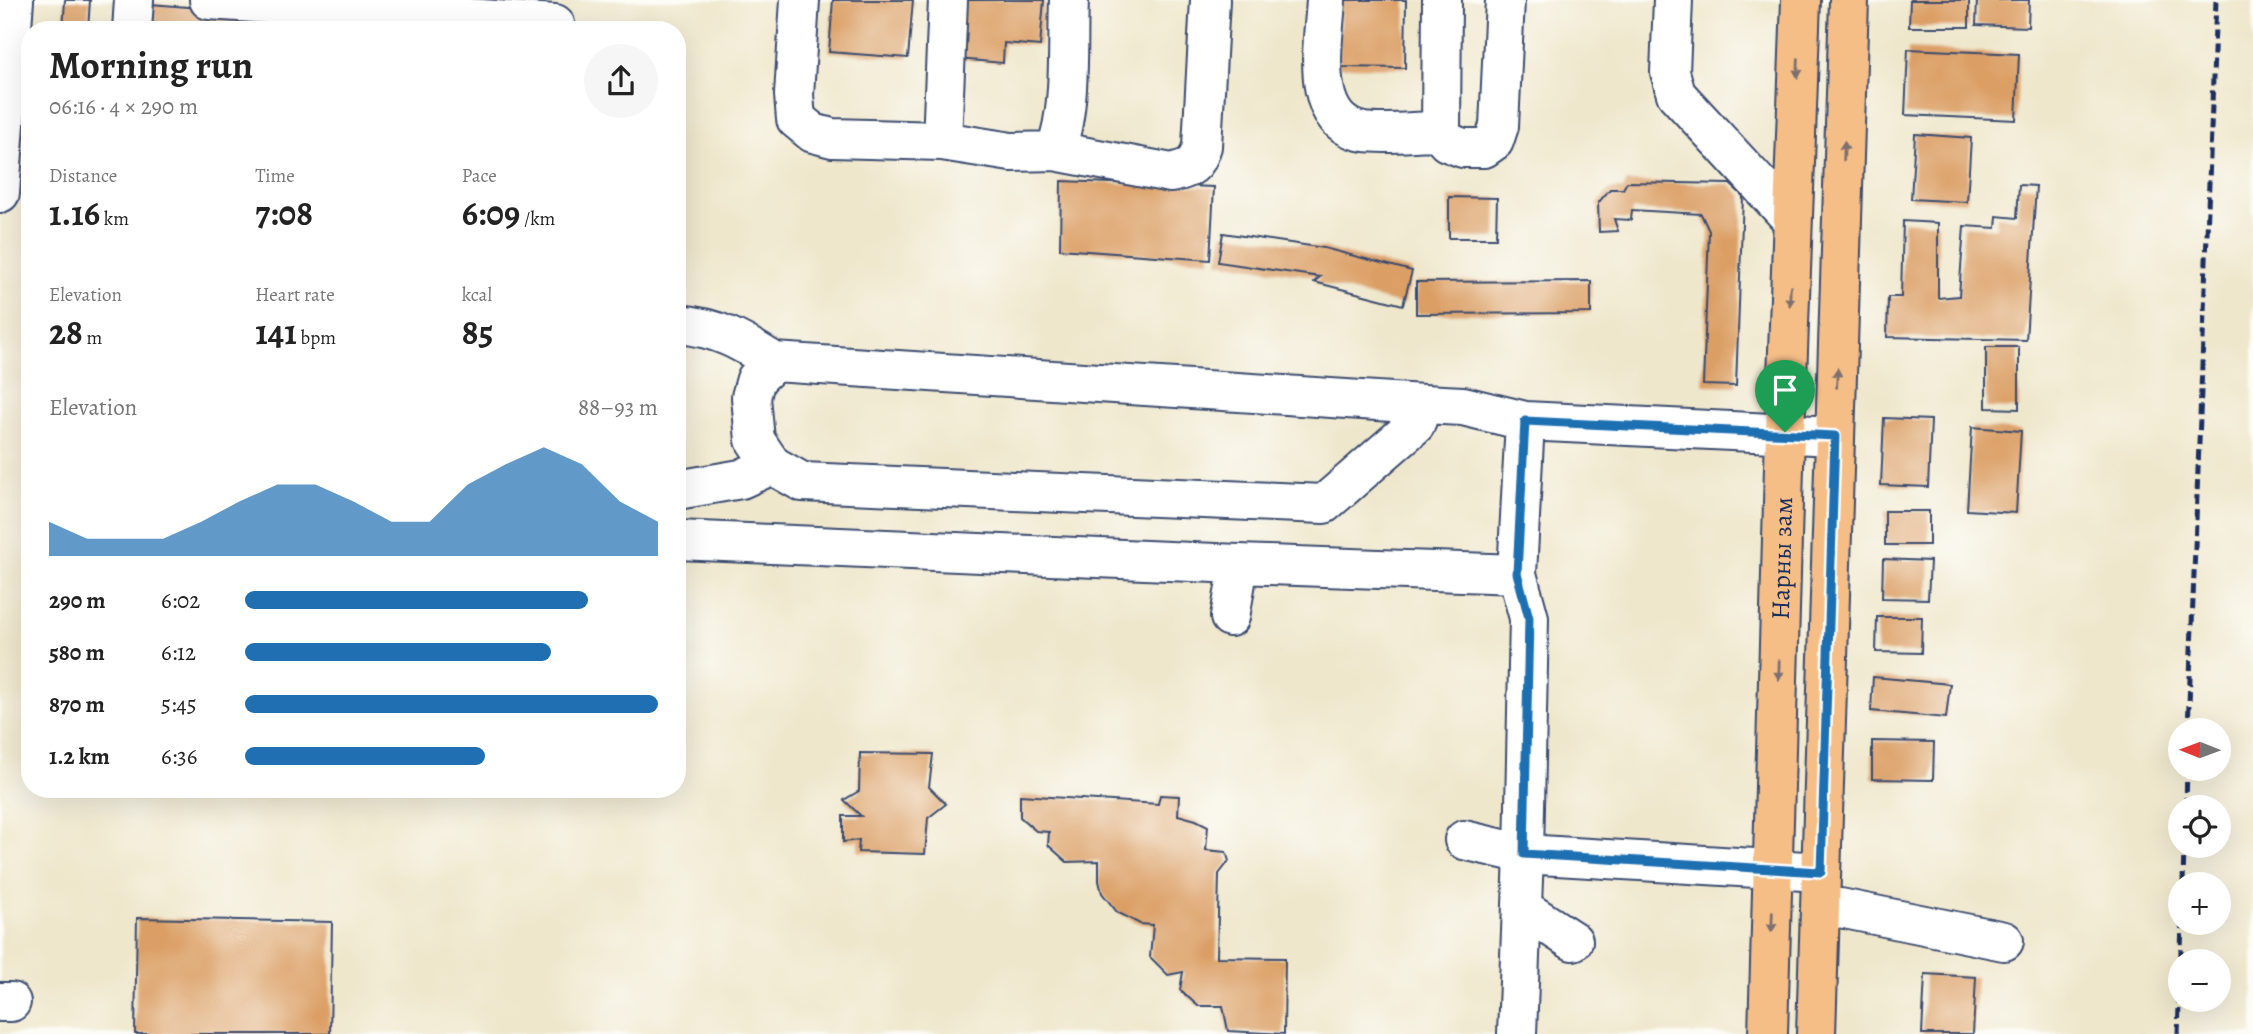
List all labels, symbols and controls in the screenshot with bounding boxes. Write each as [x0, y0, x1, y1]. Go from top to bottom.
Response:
text: Morning run [49, 39, 253, 91]
button: share [584, 44, 658, 118]
one-way arrow [1793, 57, 1804, 79]
text: 06:16 · 4 × 290 m [49, 91, 198, 122]
one-way arrow [1839, 139, 1850, 161]
text: Distance [49, 163, 117, 189]
text: Time [255, 163, 295, 189]
text: Pace [462, 163, 497, 189]
text: 1.16 [49, 189, 100, 237]
text: 7:08 [255, 189, 313, 237]
text: 6:09 [462, 189, 520, 237]
text: km [100, 206, 129, 232]
text: /km [520, 206, 555, 232]
text: Elevation [49, 282, 122, 308]
text: Heart rate [255, 282, 335, 308]
text: kcal [462, 282, 492, 308]
one-way arrow [1784, 285, 1795, 307]
text: 28 [49, 308, 83, 356]
text: 141 [255, 308, 297, 356]
text: 85 [462, 308, 493, 356]
text: m [83, 325, 102, 351]
text: bpm [297, 325, 336, 351]
pin [1755, 360, 1815, 432]
one-way arrow [1832, 367, 1843, 389]
icon: arrive [1766, 371, 1804, 409]
text: Elevation [49, 392, 137, 423]
text: 88–93 m [578, 392, 658, 423]
street label: Нарны зам [1763, 496, 1801, 620]
text: 290 m [49, 585, 106, 616]
text: 6:02 [161, 585, 200, 616]
text: 580 m [49, 637, 105, 668]
text: 6:12 [161, 637, 196, 668]
one-way arrow [1773, 659, 1785, 681]
text: 870 m [49, 689, 105, 720]
text: 5:45 [161, 689, 197, 720]
north arrow [2168, 718, 2231, 780]
map controls [2168, 718, 2231, 1012]
text: 1.2 km [49, 741, 110, 772]
text: 6:36 [161, 741, 197, 772]
button: locate [2168, 795, 2231, 858]
button: + [2168, 872, 2231, 935]
one-way arrow [1767, 911, 1778, 933]
button: − [2168, 949, 2231, 1012]

